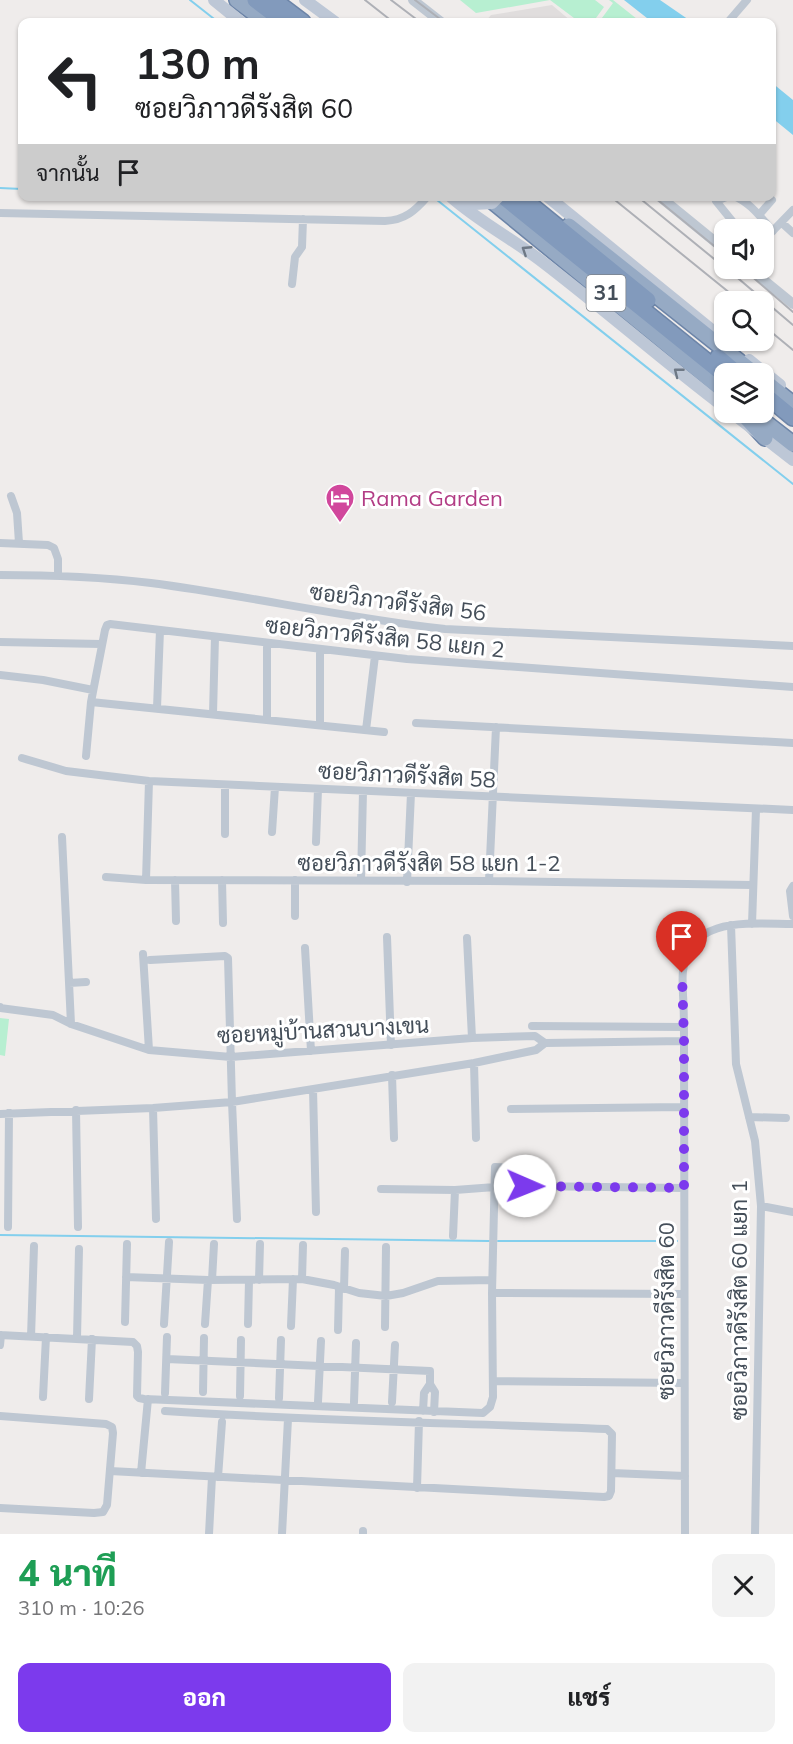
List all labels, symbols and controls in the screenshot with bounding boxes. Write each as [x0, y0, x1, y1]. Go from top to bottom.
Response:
text: 130 m [135, 37, 260, 90]
icon: left [36, 42, 114, 120]
text: ซอยวิภาวดีรังสิต 60 [135, 91, 353, 125]
icon: arrive [112, 156, 145, 189]
text: จากนั้น [36, 159, 100, 187]
map controls [714, 219, 774, 423]
button: sound [714, 219, 774, 279]
one-way arrow [521, 246, 532, 257]
road number: 31 [586, 275, 626, 311]
button: search [714, 291, 774, 351]
button: layers [714, 363, 774, 423]
one-way arrow [674, 368, 685, 379]
hotel icon: Rama Garden [324, 482, 356, 524]
place label: Rama Garden [361, 484, 503, 512]
street label: ซอยวิภาวดีรังสิต 56 [308, 577, 488, 627]
street label: ซอยวิภาวดีรังสิต 58 แยก 2 [264, 611, 506, 663]
street label: ซอยวิภาวดีรังสิต 58 [318, 756, 496, 794]
street label: ซอยวิภาวดีรังสิต 58 แยก 1-2 [297, 849, 561, 877]
pin [656, 911, 707, 973]
icon: arrive [665, 920, 698, 953]
street label: ซอยหมู่บ้านสวนบางเขน [216, 1010, 430, 1052]
position arrow [493, 1154, 557, 1218]
street label: ซอยวิภาวดีรังสิต 60 แยก 1 [725, 1180, 753, 1420]
street label: ซอยวิภาวดีรังสิต 60 [652, 1222, 680, 1400]
text: 4 นาที [18, 1550, 117, 1595]
button: close [712, 1554, 775, 1617]
text: 310 m · 10:26 [18, 1595, 144, 1620]
button: ออก [18, 1663, 391, 1732]
button: แชร์ [403, 1663, 775, 1732]

